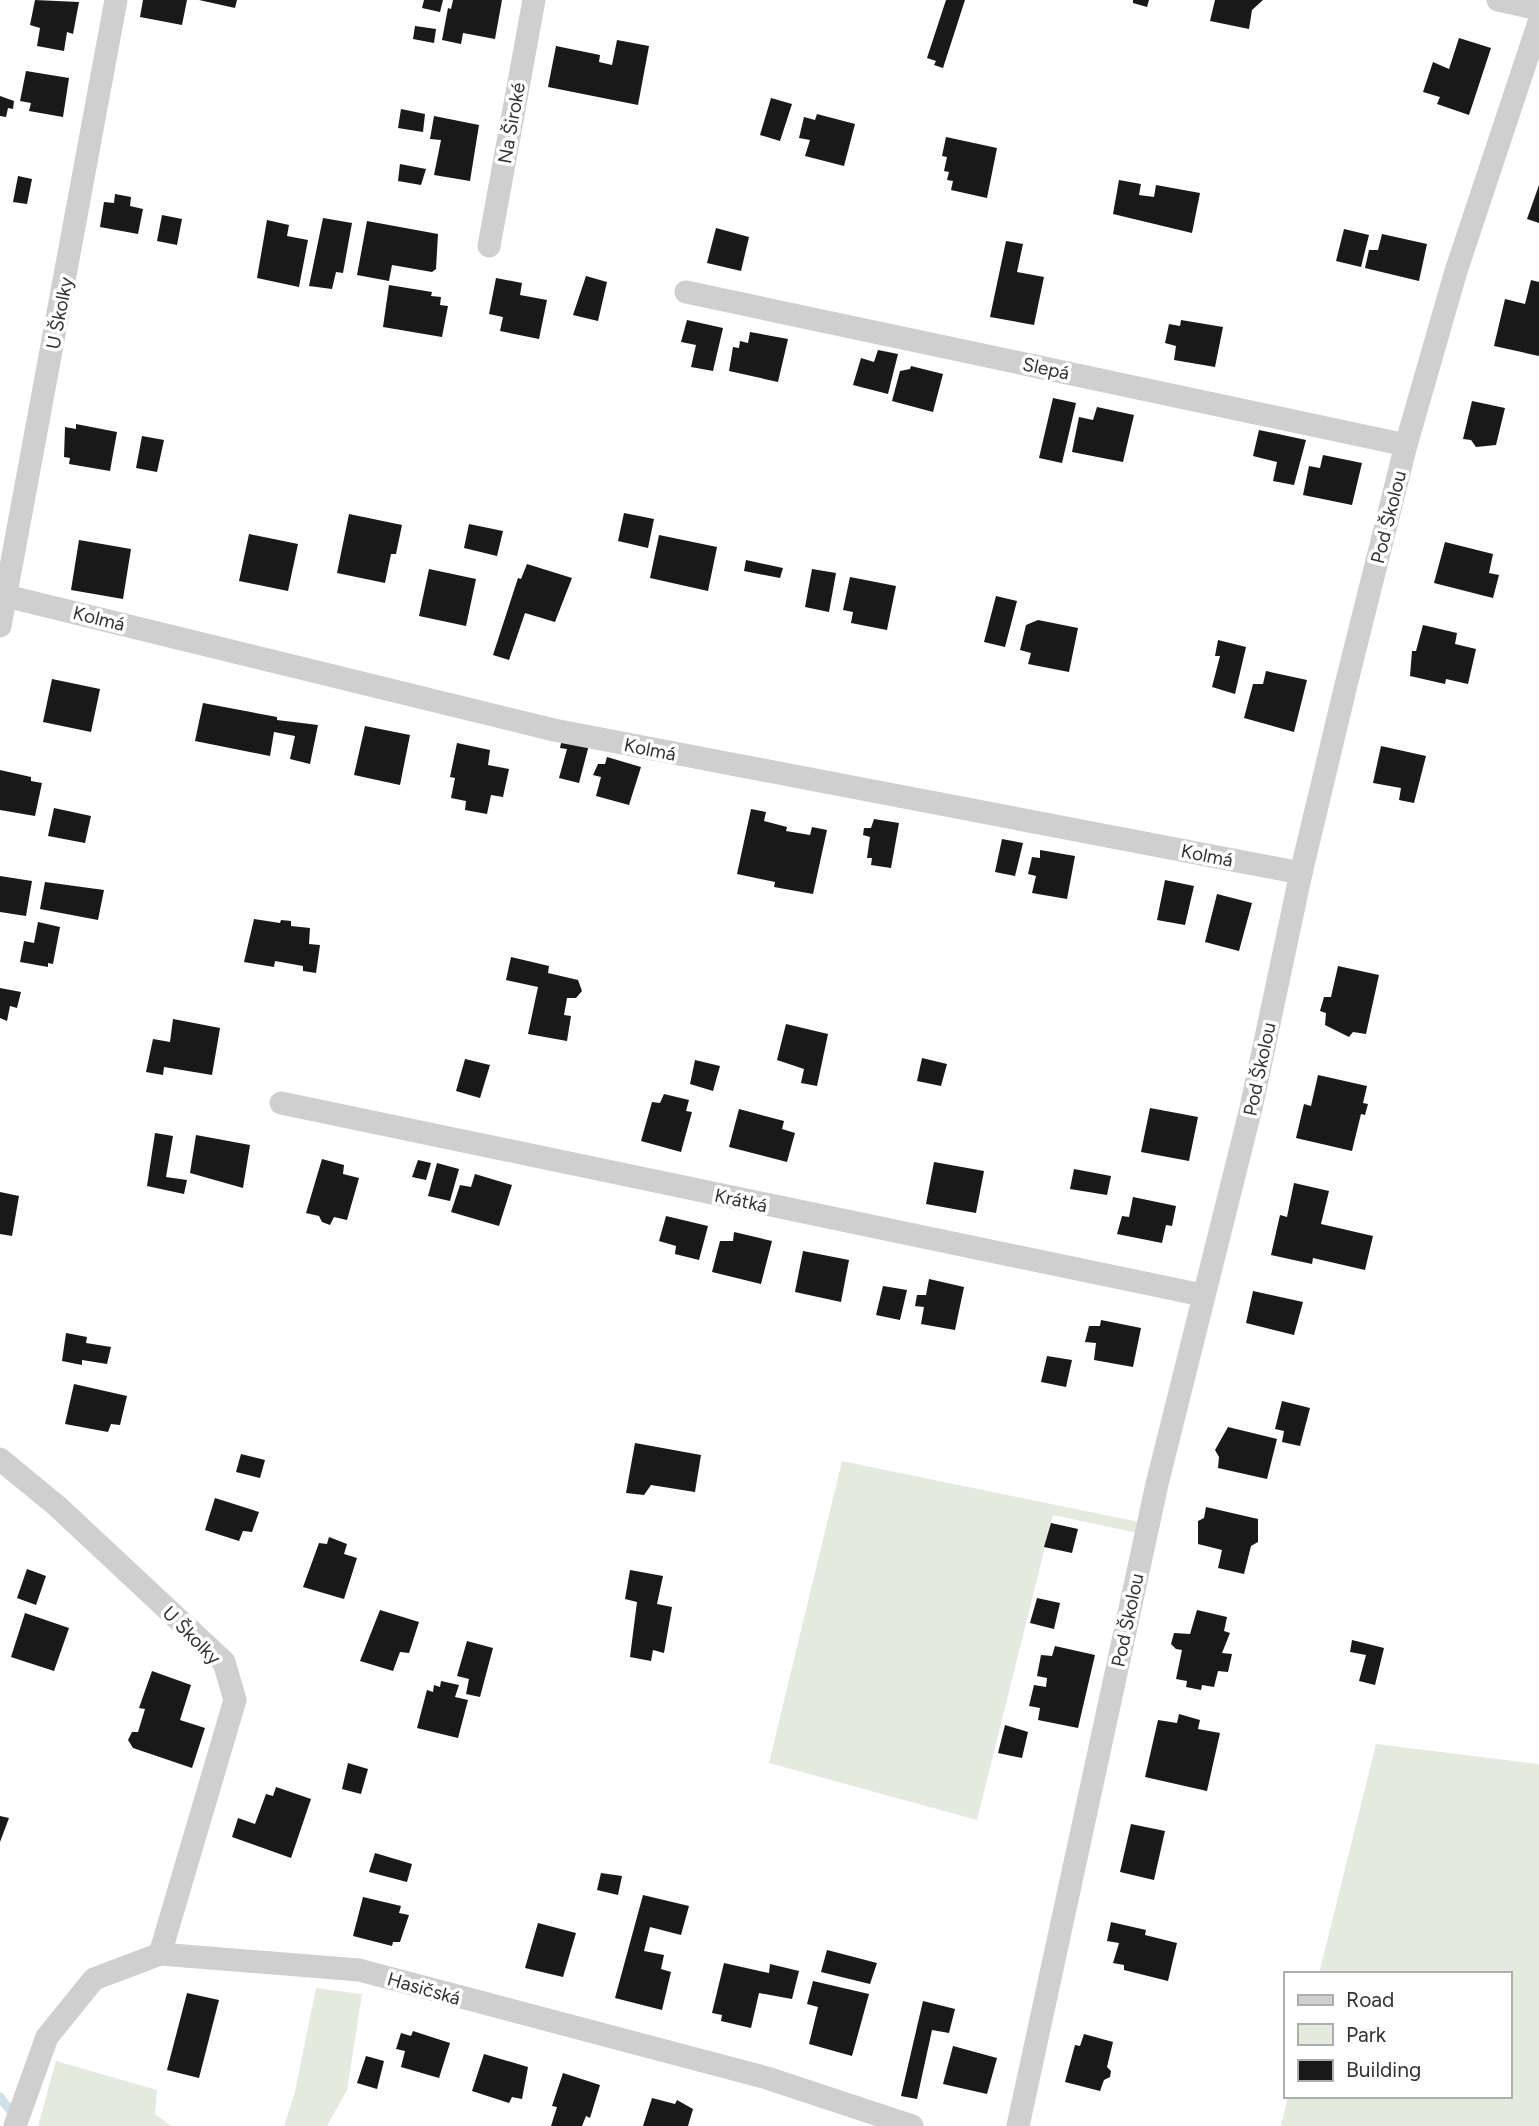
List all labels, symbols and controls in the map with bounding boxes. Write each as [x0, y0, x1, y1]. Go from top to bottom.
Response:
street label: Na Široké [493, 81, 530, 165]
street label: U Školky [41, 275, 78, 351]
street label: Slepá [1020, 352, 1071, 385]
street label: Pod Školou [1366, 468, 1411, 566]
street label: Kolmá [71, 601, 127, 636]
street label: Kolmá [622, 733, 678, 766]
street label: Kolmá [1179, 839, 1235, 872]
street label: Pod Školou [1238, 1020, 1281, 1118]
street label: Krátká [712, 1184, 769, 1217]
street label: Pod Školou [1106, 1571, 1149, 1669]
street label: U Školky [158, 1601, 226, 1669]
street label: Hasičská [385, 1967, 463, 2010]
legend [1284, 1972, 1511, 2098]
text: Road [1346, 1987, 1394, 2012]
text: Park [1346, 2022, 1387, 2047]
text: Building [1346, 2057, 1421, 2082]

